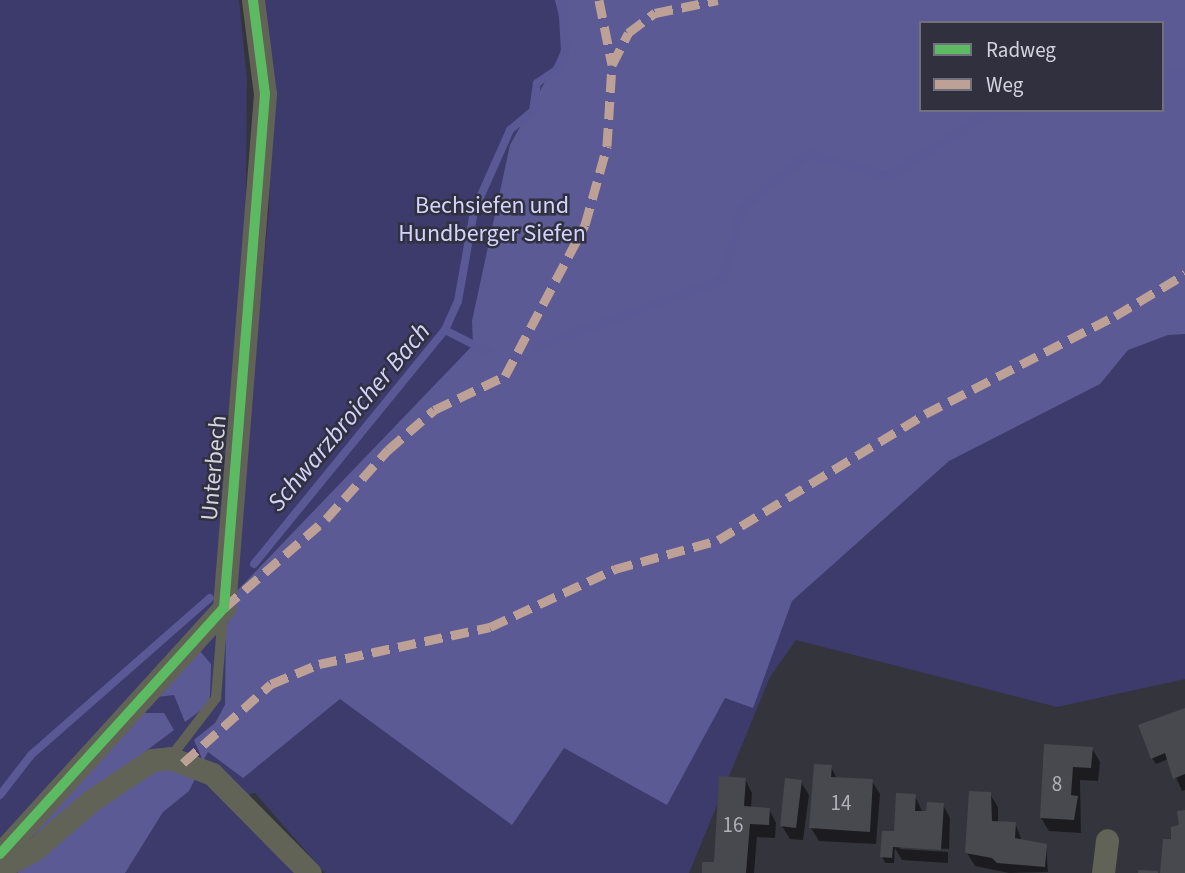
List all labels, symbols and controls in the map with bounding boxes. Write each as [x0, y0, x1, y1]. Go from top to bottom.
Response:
legend [919, 21, 1164, 112]
text: Radweg [986, 35, 1056, 65]
text: Weg [986, 70, 1023, 100]
park label: Bechsiefen und Hundberger Siefen [398, 192, 586, 248]
water label: Schwarzbroicher Bach [261, 316, 437, 518]
street label: Unterbech [195, 414, 233, 522]
house number: 8 [1052, 771, 1062, 797]
house number: 14 [831, 790, 851, 816]
house number: 16 [723, 812, 743, 838]

